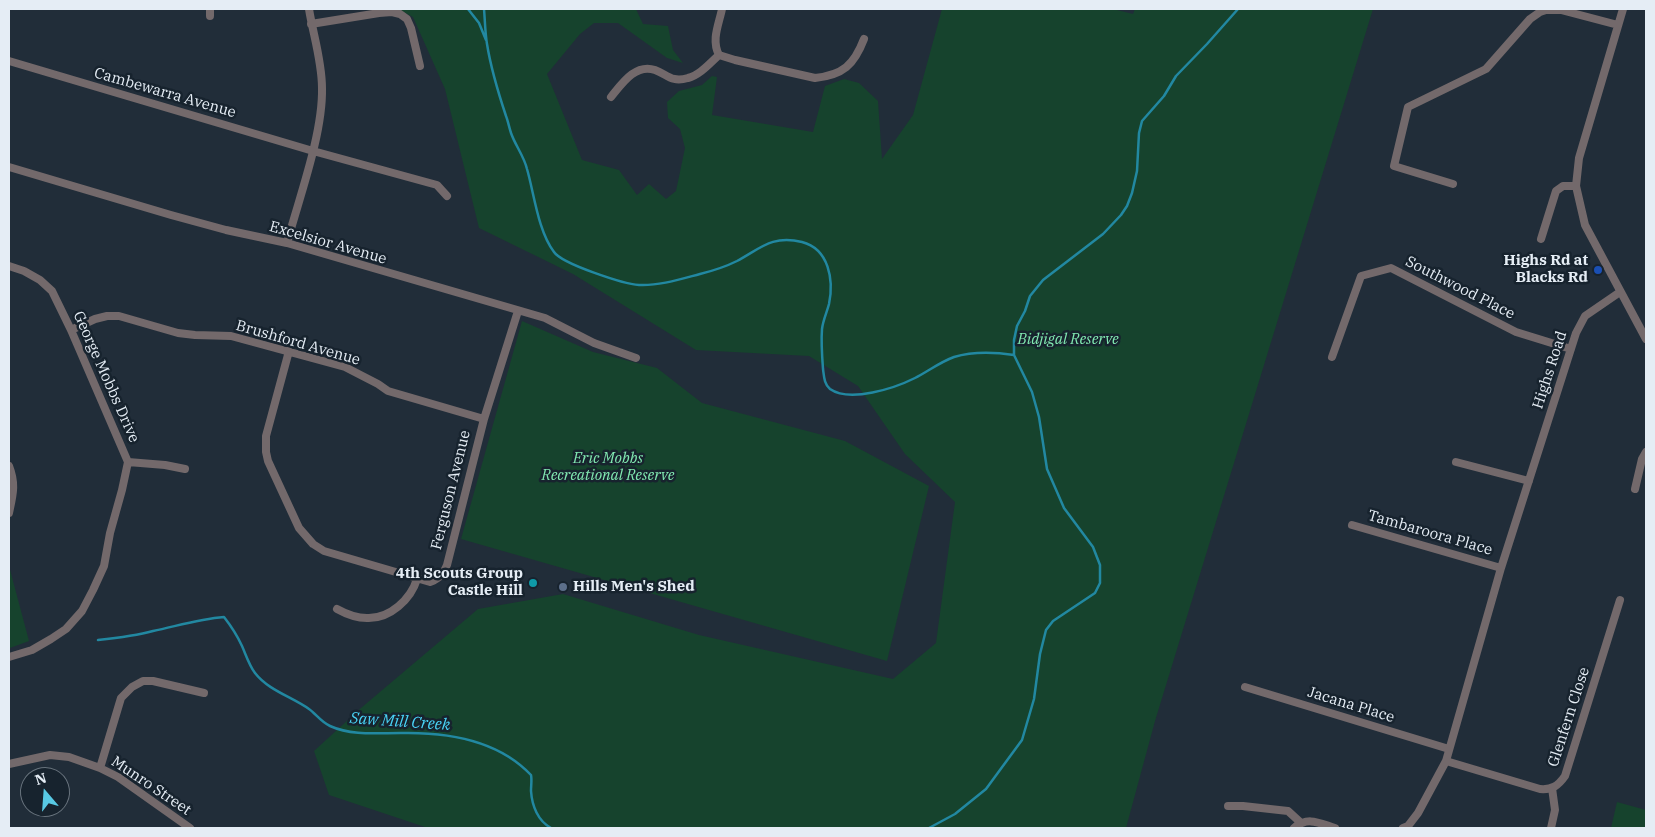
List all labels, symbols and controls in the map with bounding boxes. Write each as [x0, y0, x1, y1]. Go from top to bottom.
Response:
street label: Cambewarra Avenue [92, 64, 238, 122]
street label: Excelsior Avenue [267, 218, 389, 268]
place label: Highs Rd at Blacks Rd [1503, 252, 1588, 287]
street label: Southwood Place [1402, 253, 1518, 323]
marker: Highs Rd at Blacks Rd [1592, 264, 1604, 276]
street label: George Mobbs Drive [69, 309, 143, 445]
street label: Brushford Avenue [234, 317, 362, 369]
street label: Highs Road [1529, 329, 1571, 411]
park label: Bidjigal Reserve [1017, 331, 1119, 349]
street label: Ferguson Avenue [427, 428, 475, 552]
park label: Eric Mobbs Recreational Reserve [542, 450, 674, 485]
street label: Tambaroora Place [1366, 507, 1494, 559]
place label: 4th Scouts Group Castle Hill [396, 565, 523, 600]
marker: 4th Scouts Group Castle Hill [527, 577, 539, 589]
place label: Hills Men's Shed [573, 578, 695, 596]
marker: Hills Men's Shed [557, 581, 569, 593]
street label: Glenfern Close [1544, 665, 1594, 769]
street label: Jacana Place [1305, 683, 1397, 727]
water label: Saw Mill Creek [349, 709, 451, 735]
street label: Munro Street [108, 753, 194, 819]
north arrow [20, 767, 70, 817]
text: N [33, 768, 49, 789]

